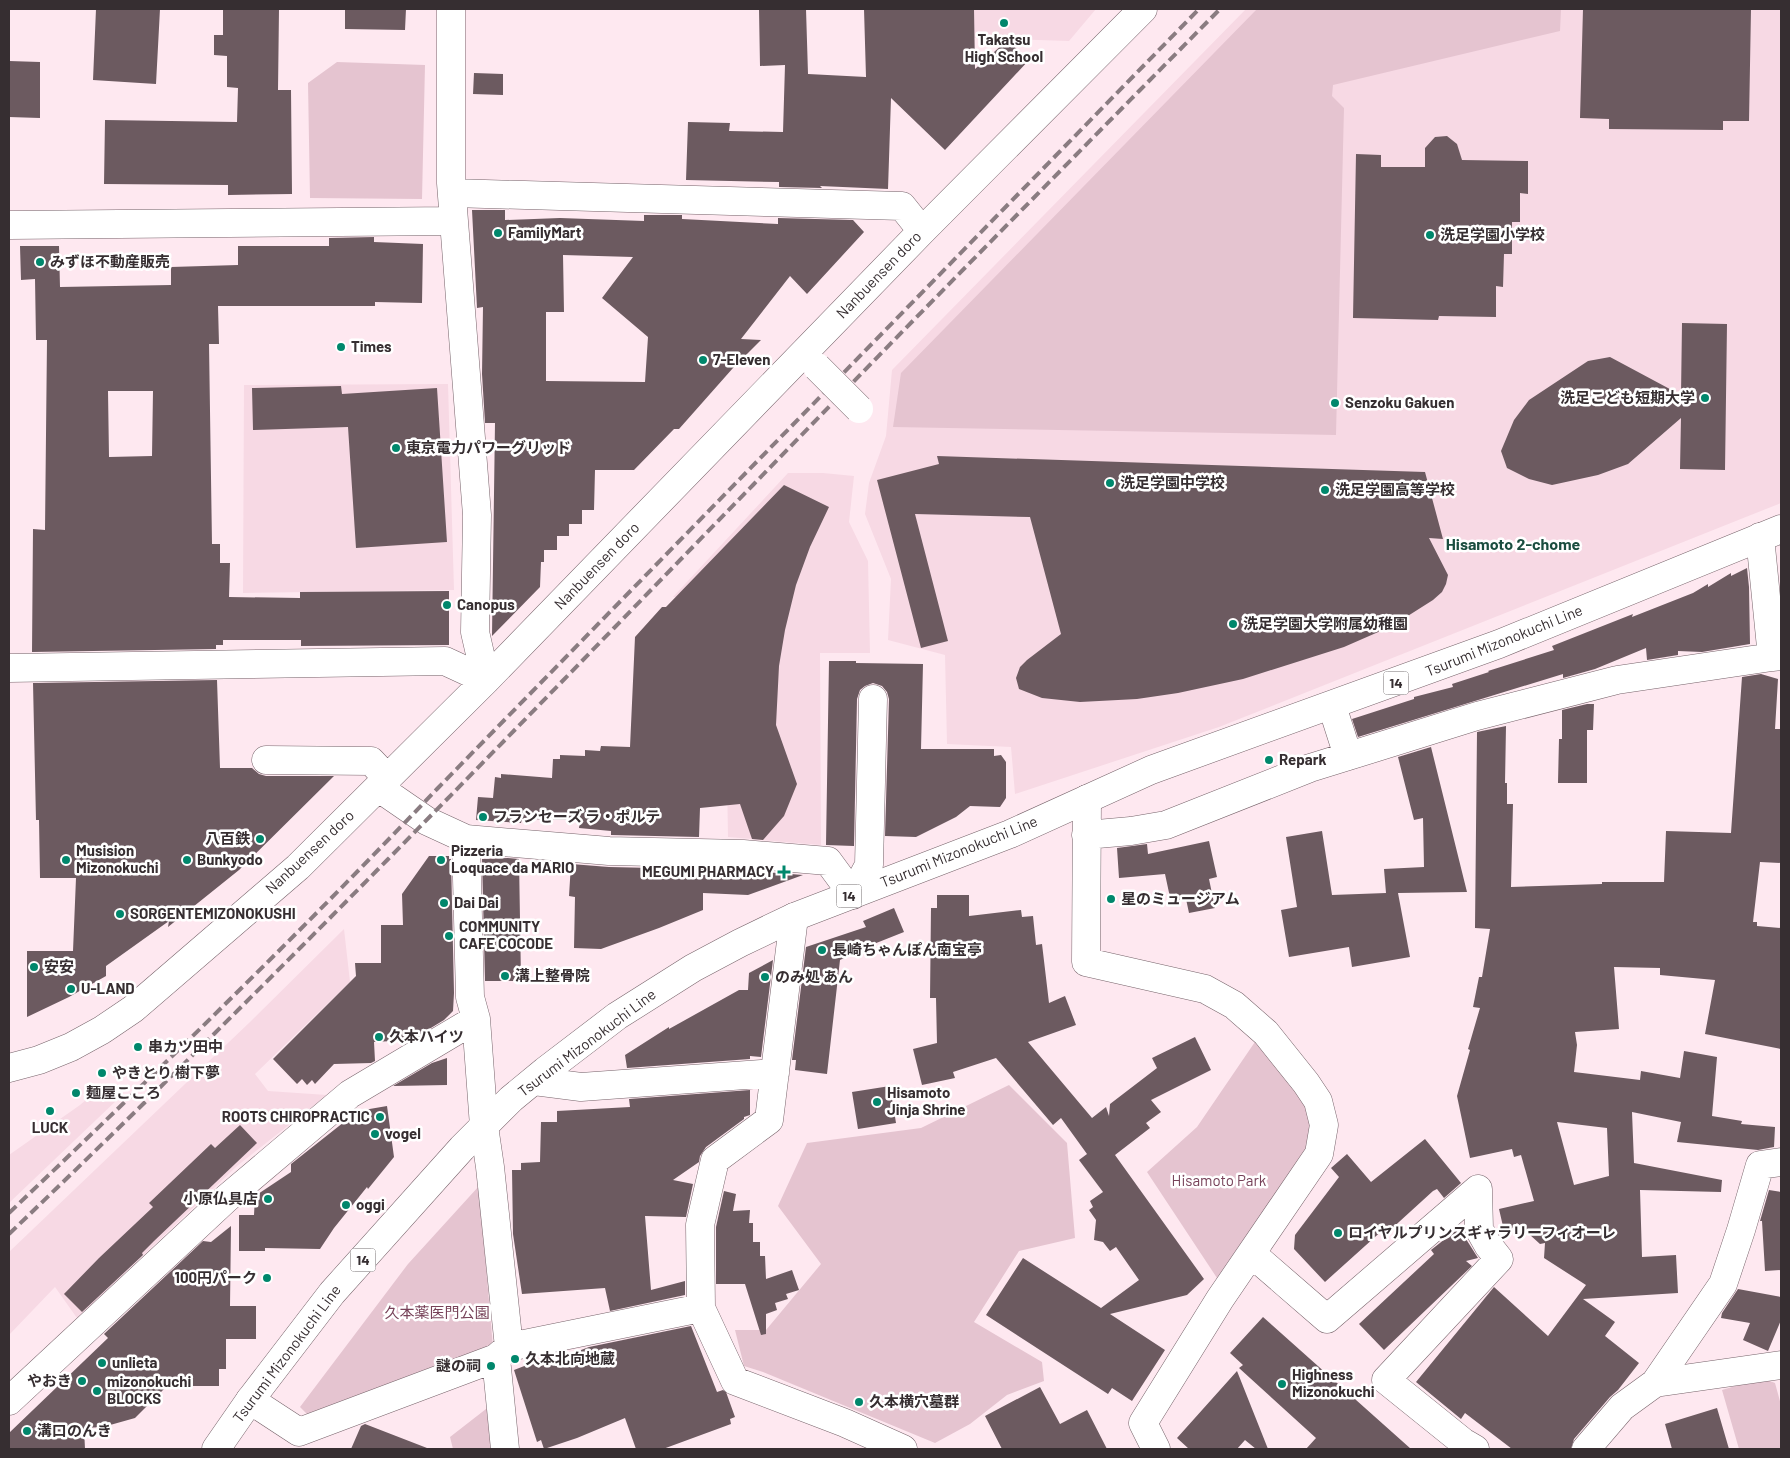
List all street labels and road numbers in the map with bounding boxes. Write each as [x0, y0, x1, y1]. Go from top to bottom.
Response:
street label: Nanbuensen doro [832, 227, 924, 322]
street label: Nanbuensen doro [550, 518, 642, 613]
street label: Tsurumi Mizonokuchi Line [1422, 600, 1585, 680]
road number: 14 [1384, 671, 1408, 694]
street label: Nanbuensen doro [261, 806, 357, 897]
street label: Tsurumi Mizonokuchi Line [877, 811, 1040, 891]
road number: 14 [836, 884, 862, 908]
street label: Tsurumi Mizonokuchi Line [514, 984, 659, 1100]
road number: 14 [350, 1248, 376, 1272]
street label: Tsurumi Mizonokuchi Line [228, 1281, 344, 1426]

